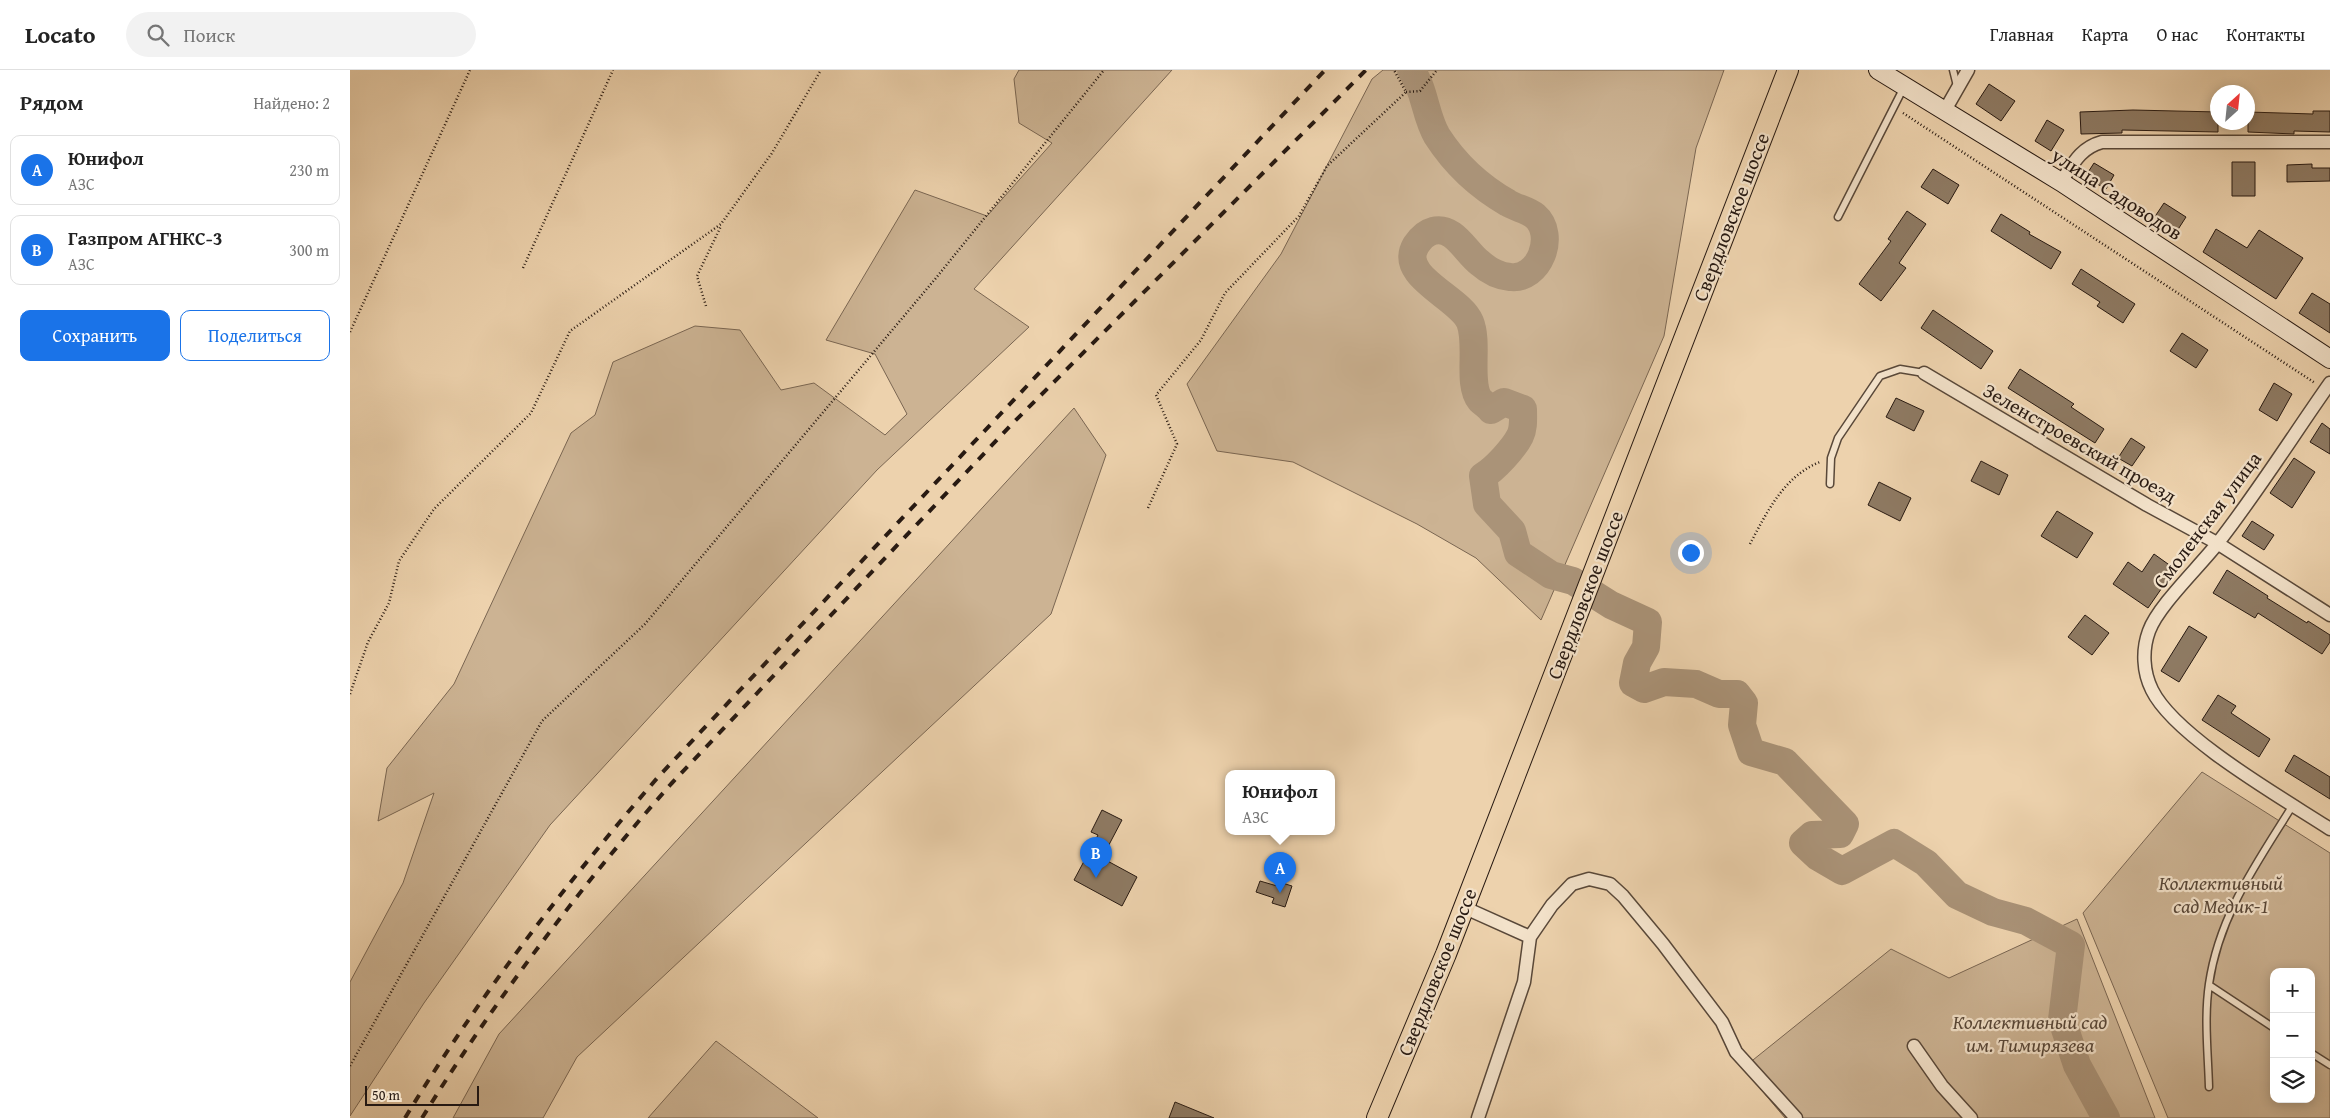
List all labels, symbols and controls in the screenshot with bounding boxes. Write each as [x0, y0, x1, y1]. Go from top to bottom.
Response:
search box [126, 12, 476, 57]
text: Locato [25, 17, 96, 52]
icon: search [144, 21, 172, 49]
text: Поиск [184, 21, 235, 49]
text: Главная [1990, 21, 2054, 48]
text: Карта [2082, 21, 2128, 48]
text: О нас [2156, 21, 2198, 48]
text: Контакты [2226, 21, 2305, 48]
north arrow [2210, 85, 2255, 130]
text: Рядом [20, 87, 83, 118]
text: Найдено: 2 [253, 91, 330, 115]
street label: Свердловское шоссе [1685, 128, 1776, 305]
street label: улица Садоводов [2045, 140, 2188, 247]
text: Юнифол [68, 144, 144, 172]
text: A [32, 158, 42, 182]
text: 230 m [289, 158, 329, 182]
text: АЗС [68, 172, 95, 196]
text: Газпром АГНКС-3 [68, 224, 223, 252]
text: B [32, 238, 42, 262]
text: 300 m [289, 238, 329, 262]
text: АЗС [68, 252, 95, 276]
button: Сохранить [20, 310, 170, 361]
button: Поделиться [180, 310, 330, 361]
street label: Зеленстроевский проезд [1978, 375, 2182, 510]
street label: Смоленская улица [2145, 445, 2268, 594]
street label: Свердловское шоссе [1539, 506, 1630, 683]
your location [1678, 540, 1704, 566]
popup [1225, 770, 1335, 835]
text: Юнифол [1242, 777, 1318, 805]
text: АЗС [1242, 805, 1269, 829]
pin: B [1080, 837, 1112, 878]
pin: A [1264, 852, 1296, 893]
park label: Коллективный сад Медик-1 [2159, 868, 2283, 920]
street label: Свердловское шоссе [1390, 884, 1483, 1060]
map controls [2270, 968, 2315, 1103]
button: + [2270, 968, 2315, 1013]
park label: Коллективный сад им. Тимирязева [1953, 1007, 2108, 1059]
button: − [2270, 1013, 2315, 1058]
button: layers [2270, 1058, 2315, 1103]
scale bar [365, 1083, 479, 1106]
text: 50 m [372, 1085, 400, 1105]

